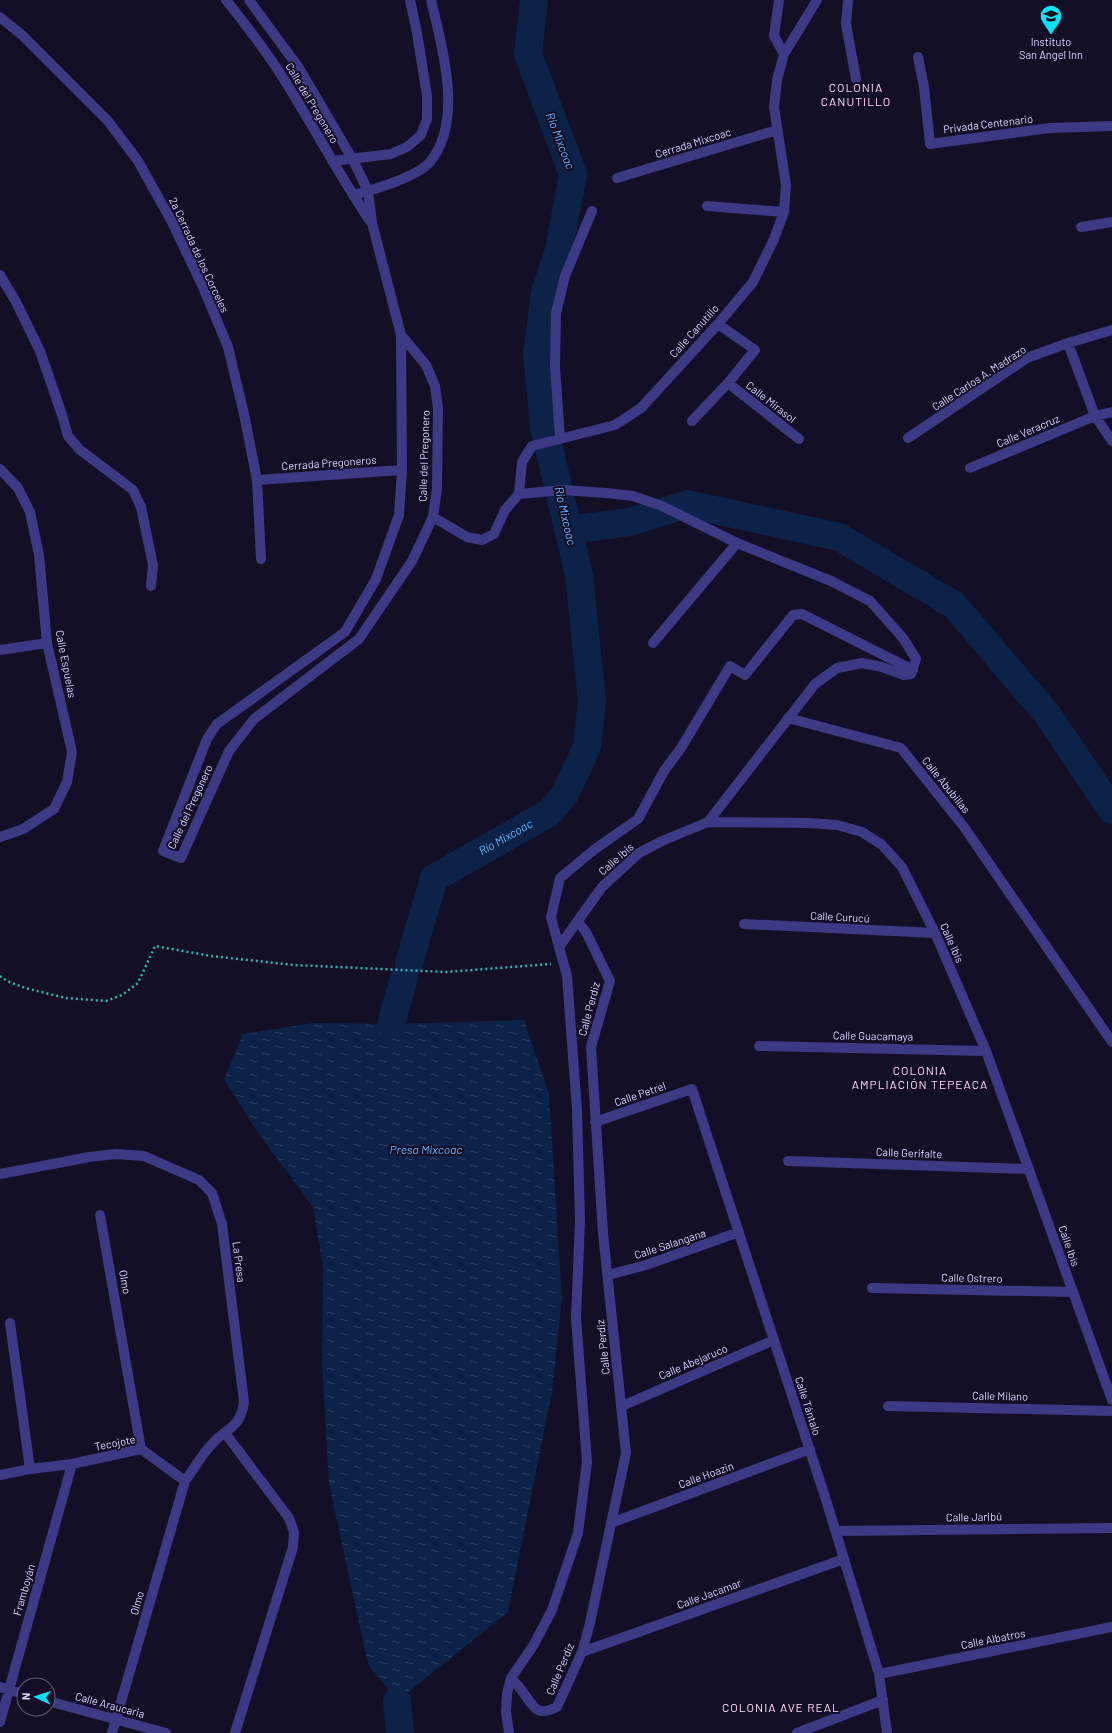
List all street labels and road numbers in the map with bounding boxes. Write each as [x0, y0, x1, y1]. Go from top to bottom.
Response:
street label: Calle del Pregonero [283, 60, 342, 145]
street label: Privada Centenario [942, 112, 1034, 135]
street label: Cerrada Mixcoac [653, 125, 733, 160]
street label: 2a Cerrada de los Corceles [167, 195, 232, 314]
street label: Calle Canutillo [666, 301, 721, 360]
street label: Calle Carlos A. Madrazo [929, 342, 1028, 413]
street label: Calle Mirasol [744, 378, 799, 425]
street label: Calle del Pregonero [415, 410, 432, 502]
street label: Calle Veracruz [994, 411, 1061, 450]
street label: Cerrada Pregoneros [281, 453, 377, 472]
street label: Calle Espuelas [54, 629, 79, 699]
street label: Calle Abubillas [920, 754, 973, 815]
street label: Calle del Pregonero [164, 762, 215, 851]
street label: Calle Ibis [595, 840, 636, 877]
street label: Calle Curucú [810, 908, 870, 925]
street label: Calle Ibis [938, 921, 967, 965]
street label: Calle Perdiz [575, 980, 602, 1037]
street label: Calle Guacamaya [833, 1028, 913, 1043]
street label: Calle Petrel [612, 1079, 667, 1108]
street label: Calle Gerifalte [876, 1145, 943, 1160]
street label: Calle Ibis [1056, 1224, 1083, 1268]
street label: Calle Salangana [632, 1226, 707, 1261]
street label: La Presa [231, 1241, 248, 1283]
street label: Olmo [117, 1269, 134, 1295]
street label: Calle Ostrero [941, 1270, 1003, 1285]
street label: Calle Perdiz [593, 1319, 612, 1375]
street label: Calle Abejaruco [656, 1341, 729, 1382]
street label: Calle Tántalo [793, 1375, 824, 1437]
street label: Calle Milano [972, 1389, 1028, 1402]
street label: Tecojote [93, 1432, 137, 1453]
street label: Calle Hoazin [676, 1459, 735, 1491]
street label: Calle Jaribú [946, 1510, 1002, 1523]
street label: Framboyán [10, 1563, 37, 1617]
street label: Calle Jacamar [675, 1576, 743, 1611]
street label: Olmo [127, 1589, 146, 1616]
street label: Calle Albatros [960, 1626, 1026, 1651]
street label: Calle Perdiz [543, 1641, 576, 1697]
street label: Calle Araucaria [74, 1689, 146, 1720]

